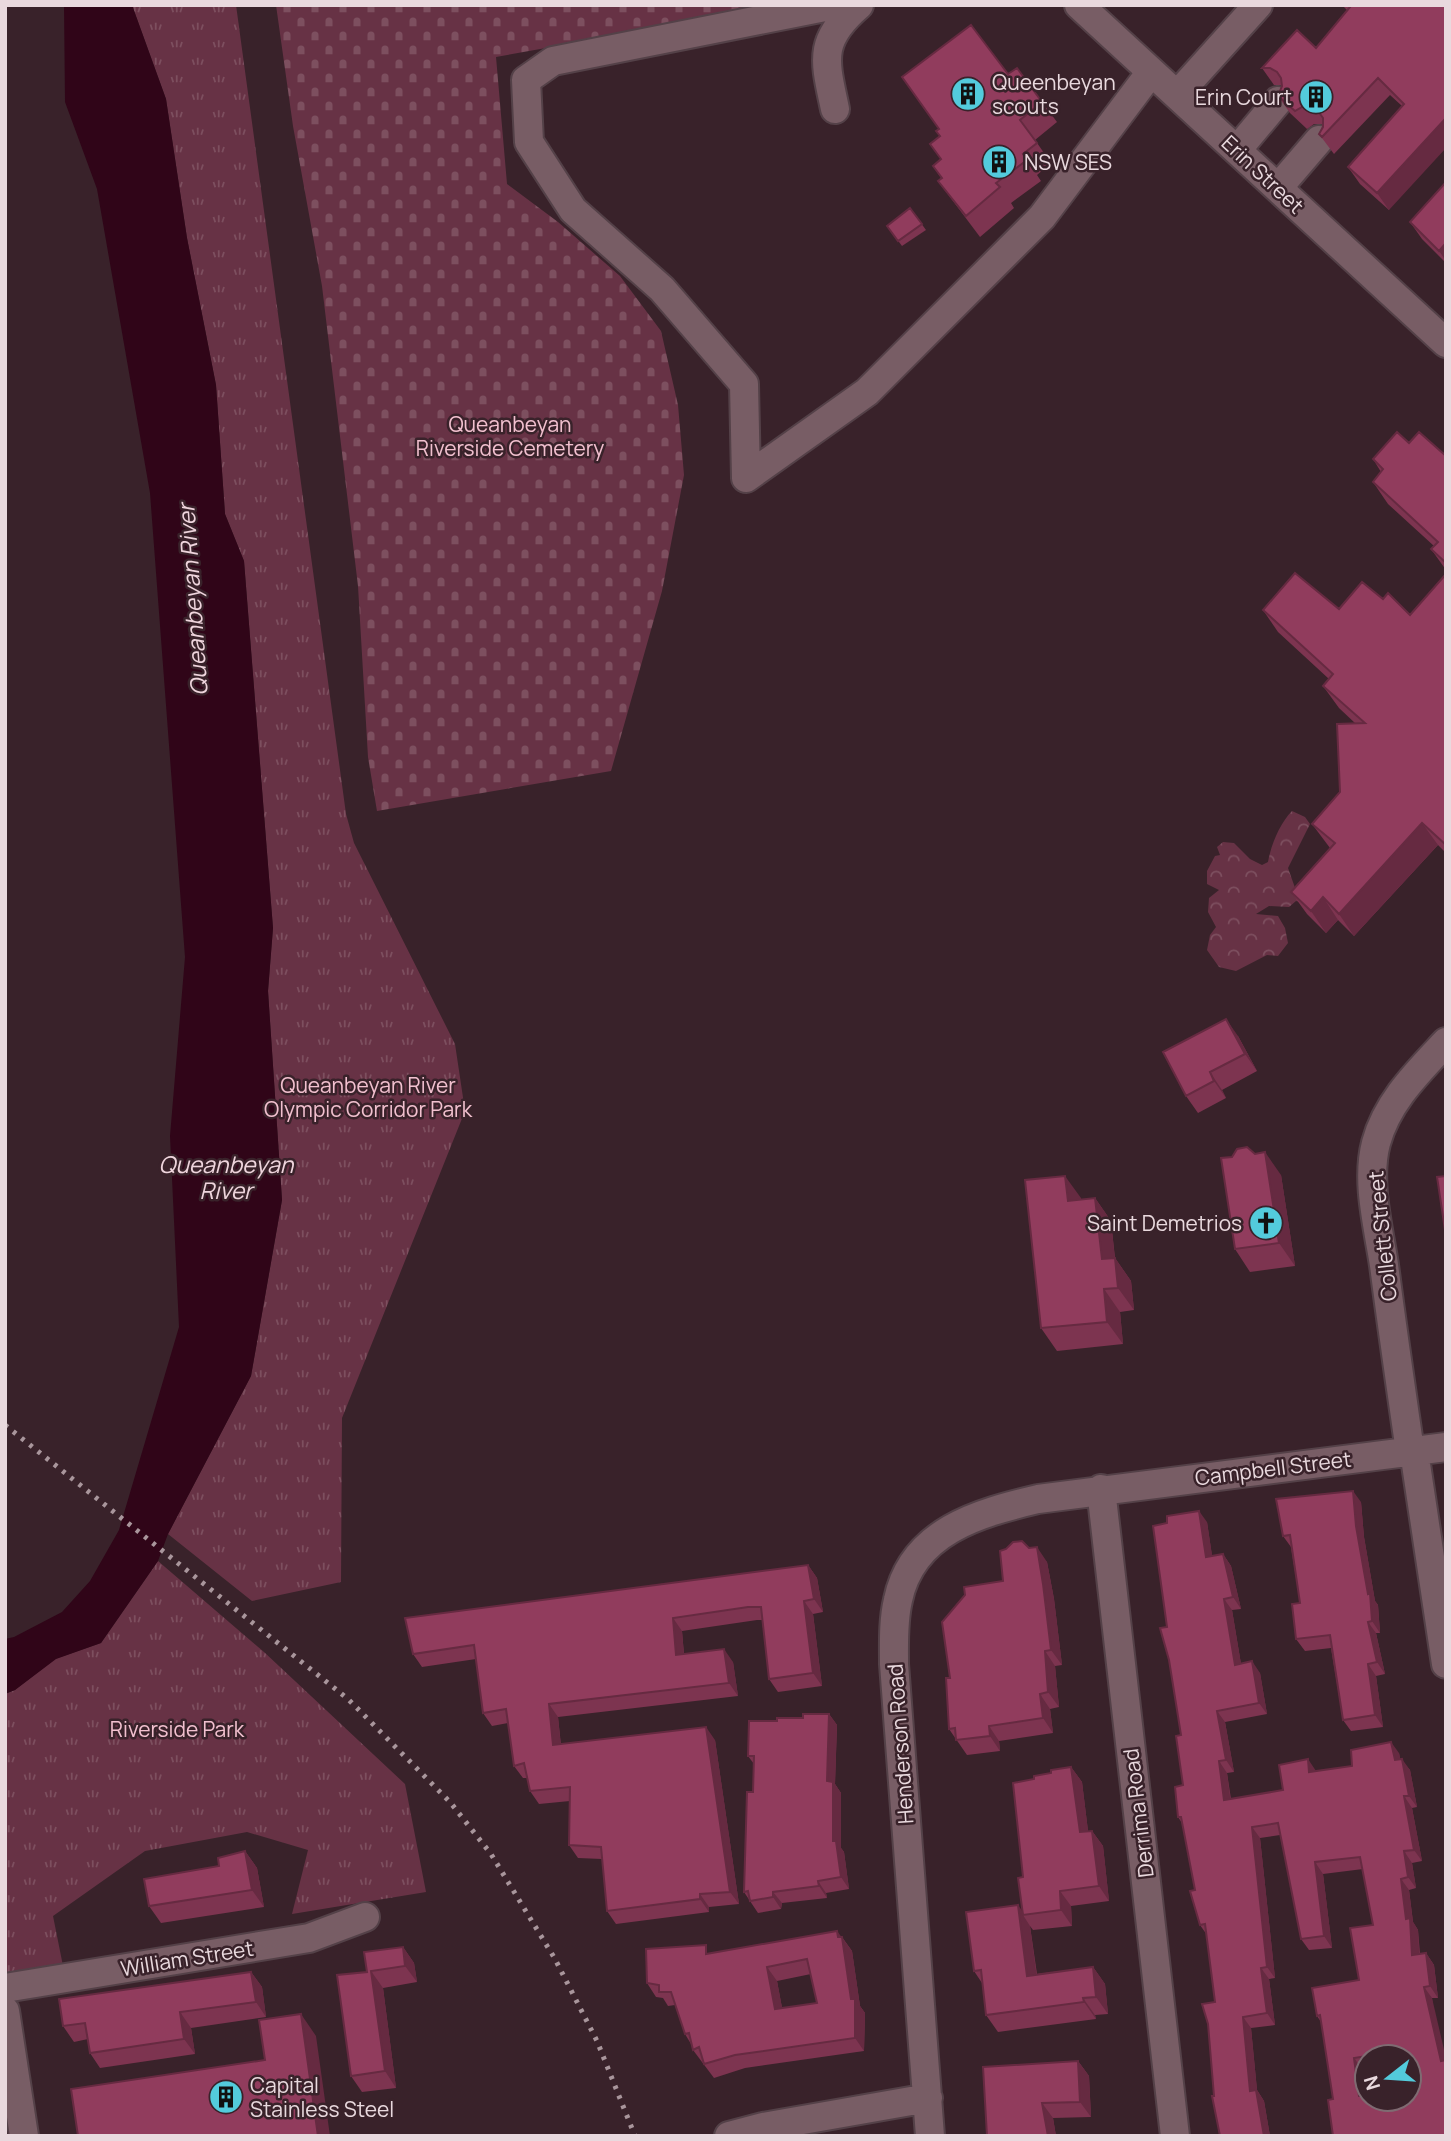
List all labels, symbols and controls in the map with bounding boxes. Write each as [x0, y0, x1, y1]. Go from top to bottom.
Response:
place label: Queenbeyan scouts [992, 68, 1116, 120]
building icon: Queenbeyan scouts [949, 75, 987, 113]
building icon: Erin Court [1297, 78, 1335, 116]
place label: Erin Court [1195, 83, 1292, 111]
street label: Erin Street [1216, 129, 1310, 219]
building icon: NSW SES [980, 143, 1018, 181]
place label: NSW SES [1024, 148, 1112, 176]
park label: Queanbeyan Riverside Cemetery [416, 410, 604, 462]
water label: Queanbeyan River [169, 500, 215, 697]
park label: Queanbeyan River Olympic Corridor Park [264, 1071, 473, 1123]
water label: Queanbeyan River [159, 1148, 295, 1206]
street label: Collett Street [1361, 1169, 1403, 1303]
church icon: Saint Demetrios [1247, 1204, 1285, 1242]
place label: Saint Demetrios [1087, 1209, 1242, 1237]
street label: Campbell Street [1193, 1445, 1353, 1491]
street label: Henderson Road [880, 1663, 920, 1825]
park label: Riverside Park [110, 1715, 245, 1743]
street label: Derrima Road [1116, 1747, 1160, 1879]
street label: William Street [119, 1934, 255, 1982]
north arrow [1353, 2043, 1423, 2113]
place label: Capital Stainless Steel [250, 2071, 394, 2123]
text: N [1357, 2073, 1386, 2093]
building icon: Capital Stainless Steel [207, 2078, 245, 2116]

